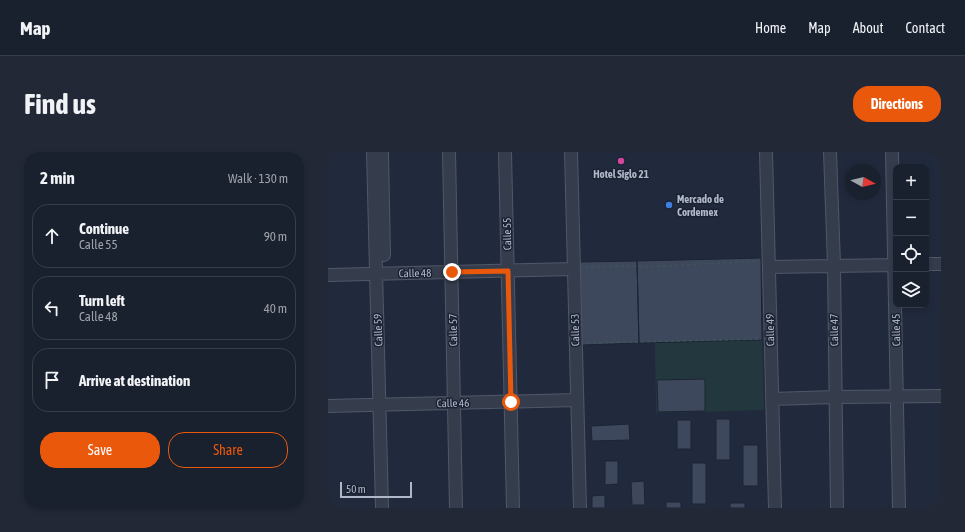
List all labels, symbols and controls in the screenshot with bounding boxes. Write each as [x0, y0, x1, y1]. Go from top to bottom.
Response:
text: Map [20, 17, 51, 39]
text: Home [755, 20, 786, 36]
text: Map [808, 20, 831, 36]
text: About [853, 20, 884, 36]
text: Contact [906, 20, 945, 36]
button: Directions [853, 86, 941, 122]
text: Find us [24, 88, 96, 120]
marker: Hotel Siglo 21 [616, 156, 626, 166]
north arrow [845, 164, 881, 200]
map controls [893, 164, 929, 308]
button: + [893, 164, 929, 200]
text: 2 min [40, 168, 75, 188]
place label: Hotel Siglo 21 [593, 168, 649, 180]
text: Walk · 130 m [228, 171, 288, 186]
place label: Mercado de Cordemex [677, 193, 724, 218]
marker: Mercado de Cordemex [664, 200, 674, 210]
button: − [893, 200, 929, 236]
street label: Calle 55 [501, 218, 513, 250]
text: Continue [79, 220, 129, 237]
icon: ahead [41, 225, 63, 247]
text: 90 m [264, 229, 287, 244]
button: locate [893, 236, 929, 272]
text: Calle 55 [79, 237, 118, 252]
route end [443, 263, 461, 281]
street label: Calle 48 [399, 267, 431, 279]
button: layers [893, 272, 929, 308]
text: Turn left [79, 292, 125, 309]
icon: left [41, 297, 63, 319]
text: 40 m [264, 301, 287, 316]
text: Calle 48 [79, 309, 118, 324]
street label: Calle 59 [371, 313, 385, 347]
street label: Calle 57 [447, 314, 459, 346]
street label: Calle 53 [569, 314, 581, 346]
street label: Calle 49 [764, 314, 776, 346]
street label: Calle 47 [828, 314, 840, 346]
street label: Calle 45 [890, 314, 902, 346]
icon: arrive [41, 369, 63, 391]
text: Arrive at destination [79, 372, 190, 389]
route start [502, 393, 520, 411]
street label: Calle 46 [437, 397, 469, 409]
button: Save [40, 432, 160, 468]
button: Share [168, 432, 288, 468]
scale bar [340, 480, 412, 499]
text: 50 m [346, 483, 366, 495]

